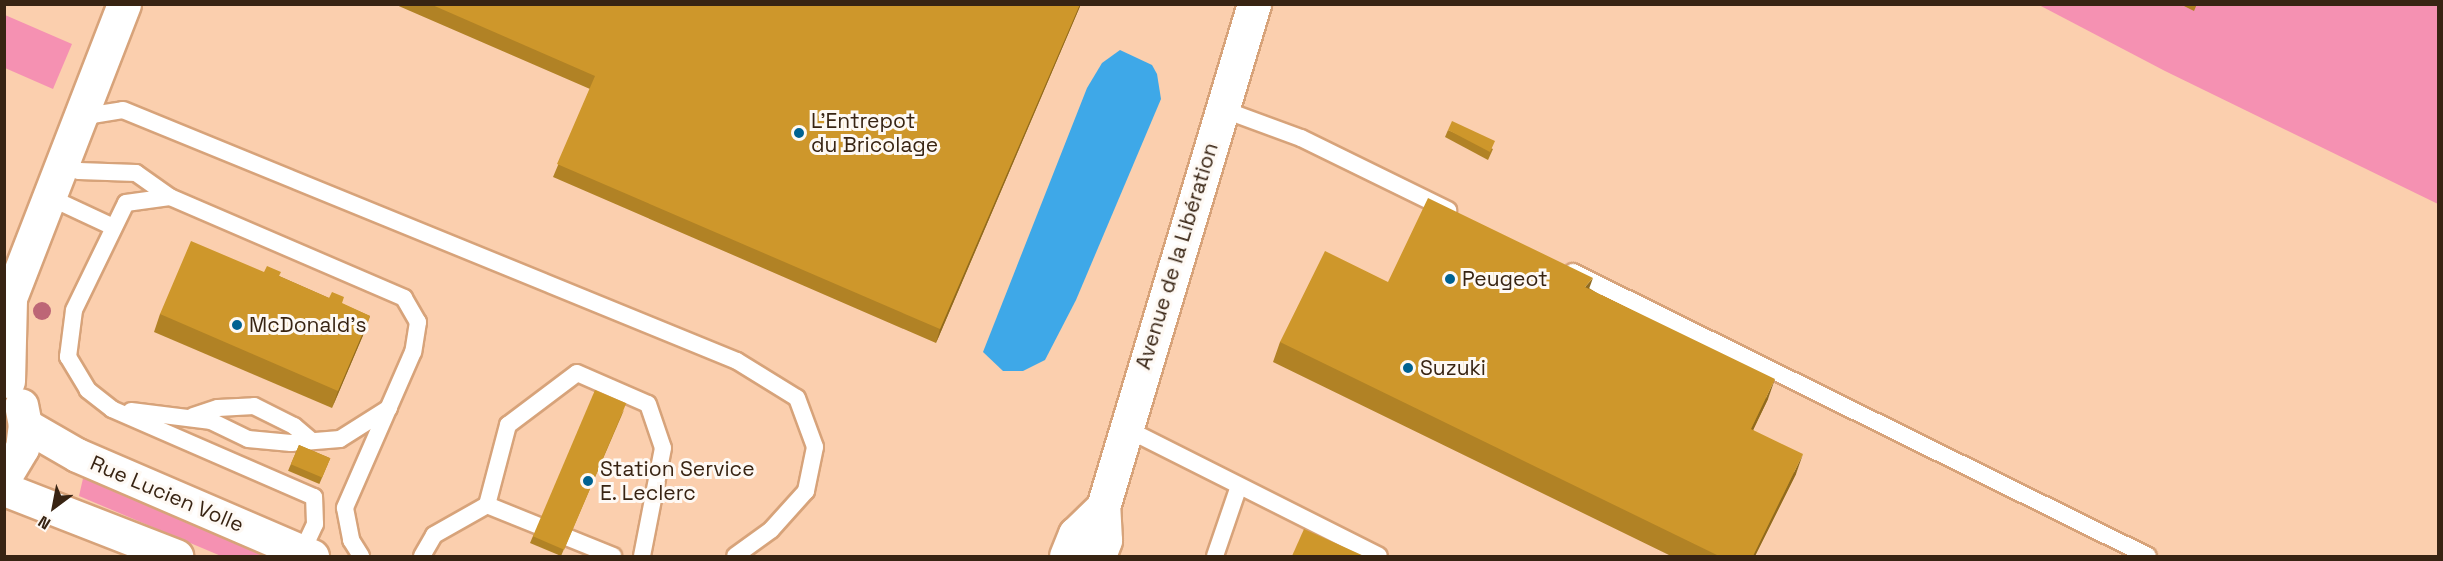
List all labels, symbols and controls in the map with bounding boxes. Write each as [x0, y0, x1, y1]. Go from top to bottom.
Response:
place label: L'Entrepot du Bricolage [811, 108, 938, 158]
marker: L'Entrepot du Bricolage [792, 126, 806, 140]
street label: Avenue de la Libération [1130, 140, 1224, 372]
place label: Peugeot [1462, 266, 1548, 292]
marker: Peugeot [1443, 272, 1457, 286]
place label: McDonald's [249, 312, 367, 338]
marker: McDonald's [230, 318, 244, 332]
place label: Suzuki [1420, 355, 1486, 381]
marker: Suzuki [1401, 361, 1415, 375]
street label: Rue Lucien Volle [86, 450, 248, 538]
place label: Station Service E. Leclerc [600, 456, 755, 506]
marker: Station Service E. Leclerc [581, 474, 595, 488]
north arrow [24, 477, 84, 537]
text: N [34, 511, 54, 534]

